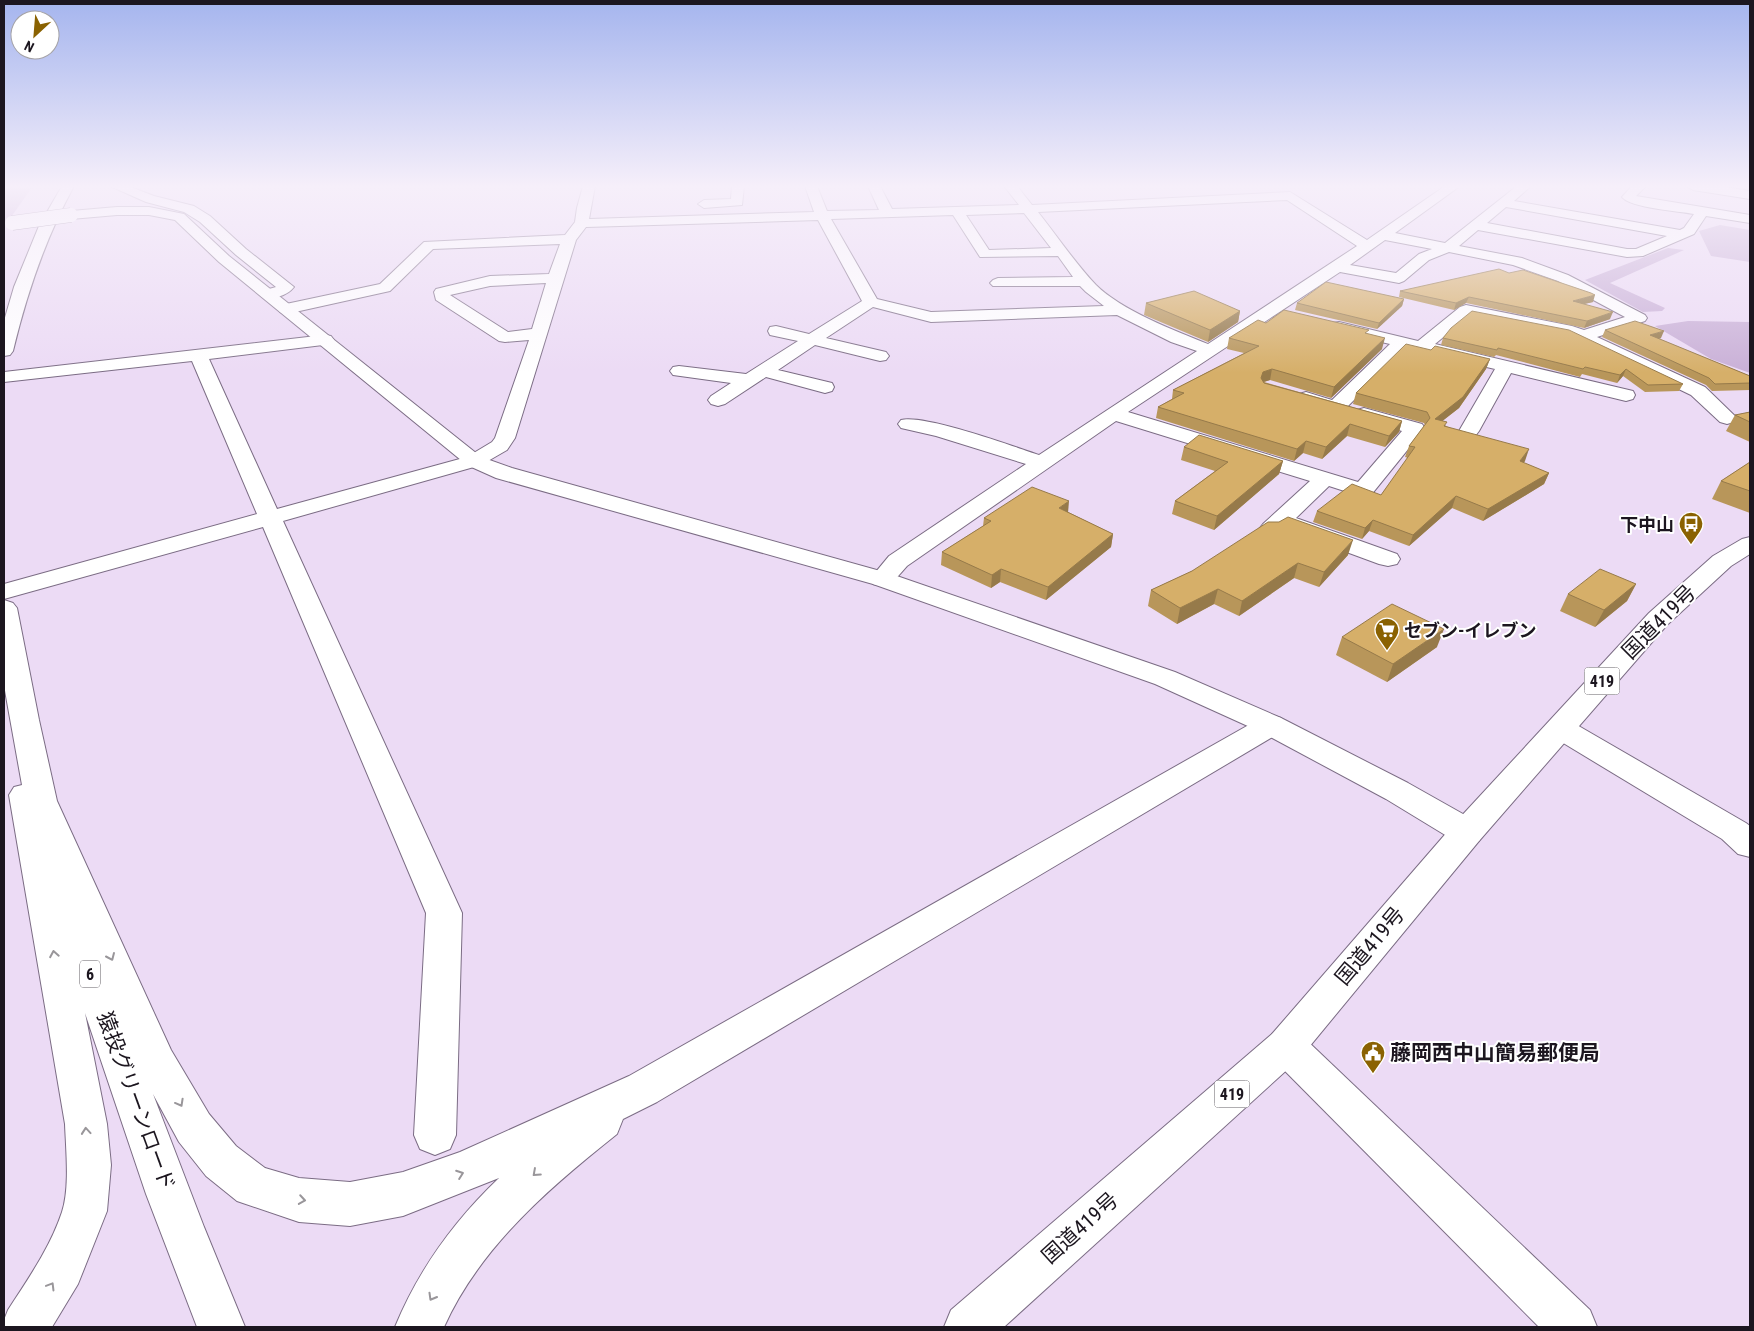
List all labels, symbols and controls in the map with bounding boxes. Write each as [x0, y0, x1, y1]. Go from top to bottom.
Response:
north arrow [10, 10, 60, 60]
text: N [22, 38, 37, 56]
bus stop icon: 下中山 [1678, 511, 1704, 545]
place label: 下中山 [1620, 514, 1674, 535]
street label: 国道419号 [1617, 580, 1701, 664]
supermarket icon: セブン-イレブン [1374, 617, 1400, 651]
place label: セブン-イレブン [1404, 620, 1537, 641]
road number: 419 [1584, 668, 1620, 694]
street label: 国道419号 [1331, 902, 1409, 990]
one-way arrow [49, 950, 59, 959]
one-way arrow [104, 952, 115, 961]
road number: 6 [80, 961, 100, 988]
street label: 猿投グリーンロード [93, 1009, 179, 1193]
public building icon: 藤岡西中山簡易郵便局 [1360, 1040, 1386, 1074]
place label: 藤岡西中山簡易郵便局 [1390, 1041, 1600, 1065]
road number: 419 [1214, 1080, 1250, 1108]
one-way arrow [174, 1098, 184, 1107]
one-way arrow [81, 1127, 92, 1135]
one-way arrow [533, 1168, 542, 1177]
one-way arrow [455, 1170, 463, 1180]
street label: 国道419号 [1037, 1188, 1123, 1268]
one-way arrow [298, 1194, 306, 1204]
one-way arrow [44, 1283, 54, 1292]
one-way arrow [429, 1292, 439, 1301]

